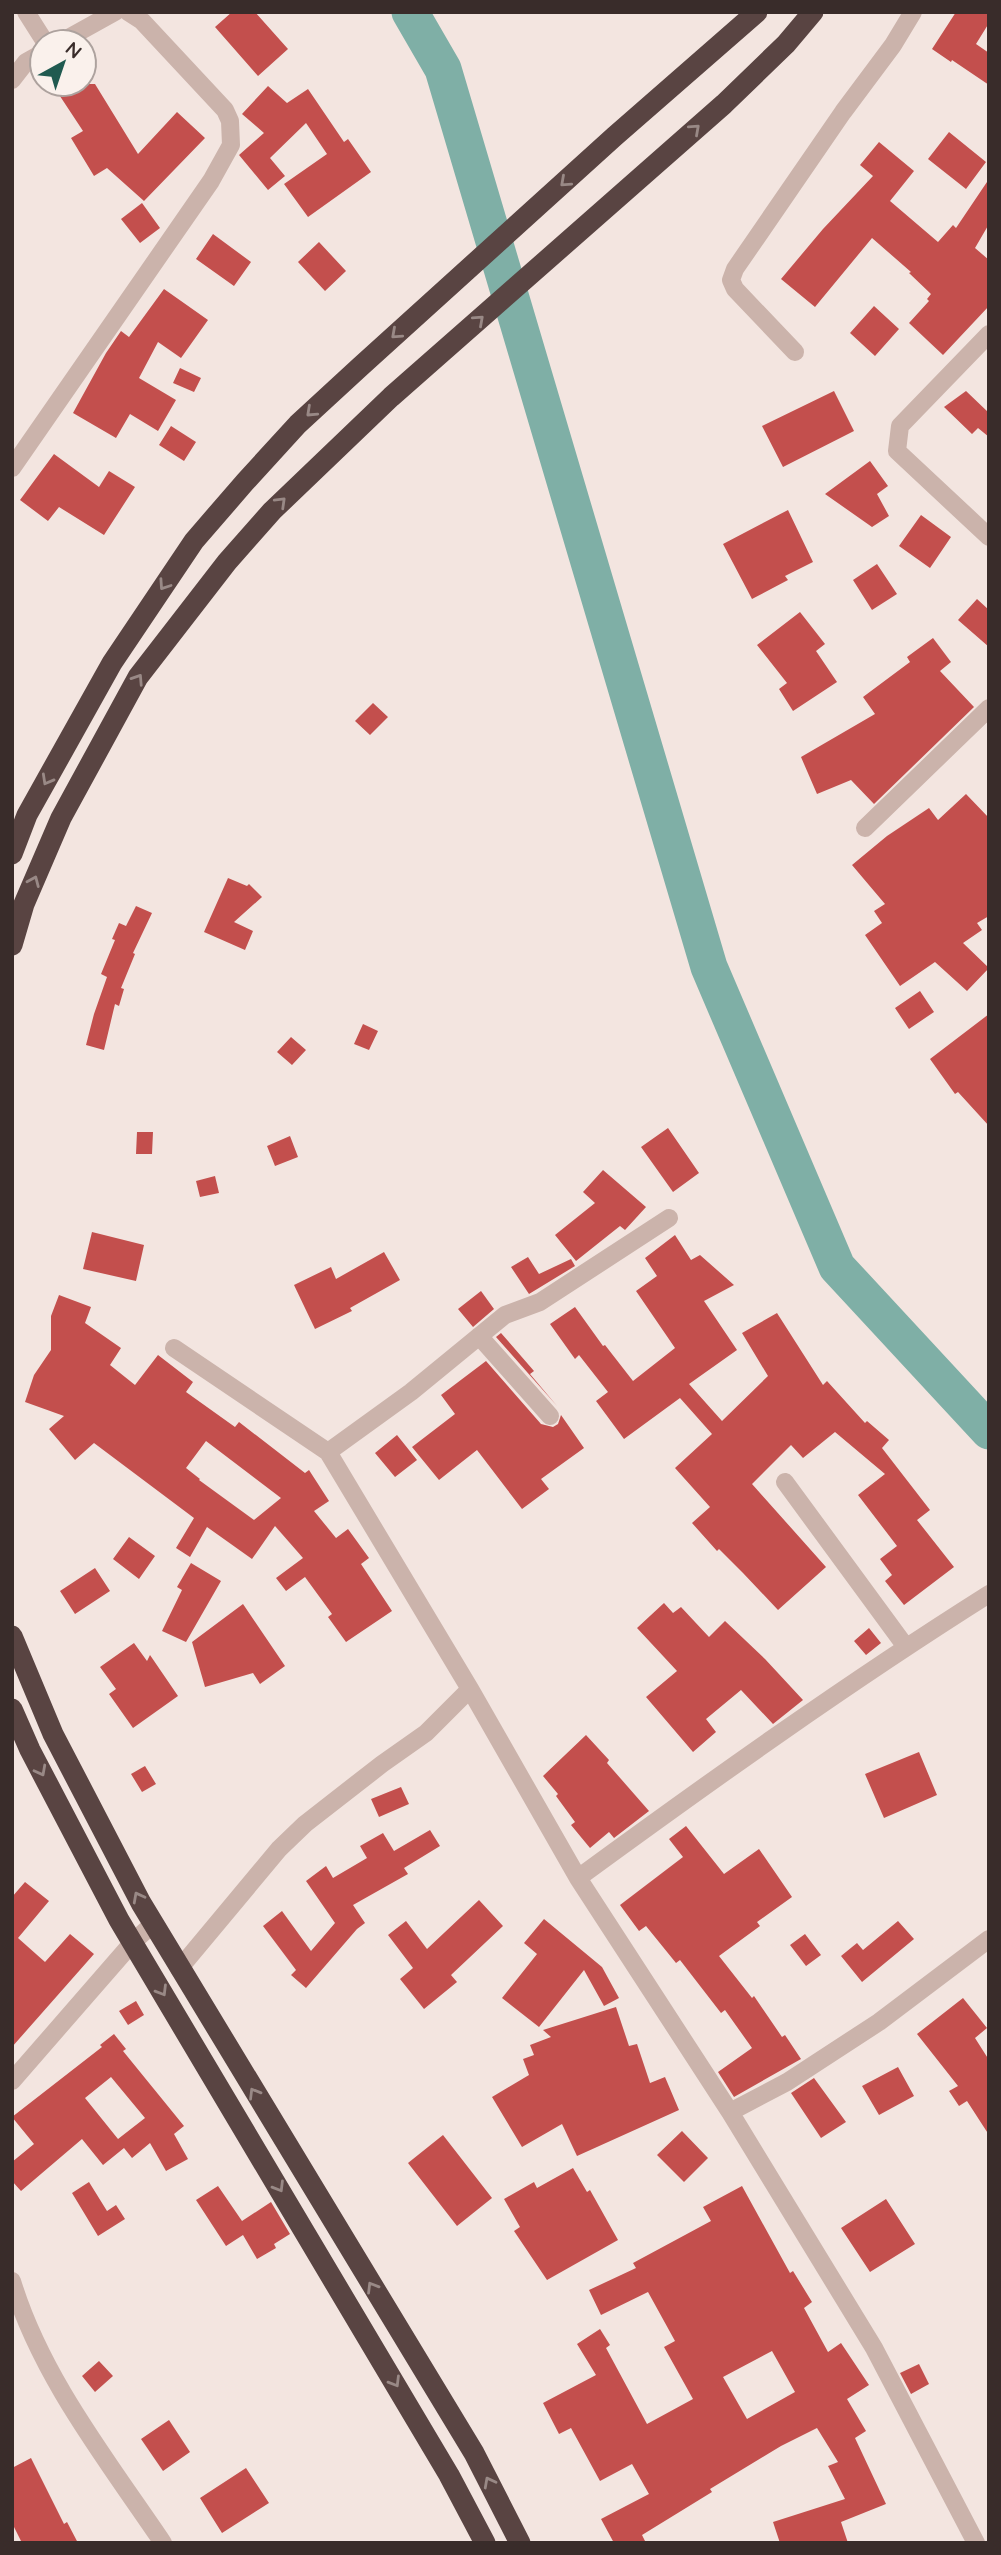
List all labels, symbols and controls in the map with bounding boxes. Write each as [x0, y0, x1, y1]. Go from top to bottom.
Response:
north arrow [28, 28, 98, 98]
text: N [61, 36, 87, 64]
one-way arrow [687, 125, 700, 137]
one-way arrow [560, 174, 573, 186]
one-way arrow [471, 316, 484, 329]
one-way arrow [391, 326, 404, 338]
one-way arrow [306, 403, 319, 416]
one-way arrow [273, 498, 286, 511]
one-way arrow [160, 577, 172, 590]
one-way arrow [129, 674, 142, 687]
one-way arrow [42, 773, 55, 785]
one-way arrow [26, 876, 40, 888]
one-way arrow [32, 1764, 46, 1776]
one-way arrow [133, 1892, 146, 1904]
one-way arrow [154, 1984, 167, 1997]
one-way arrow [250, 2087, 263, 2100]
one-way arrow [271, 2179, 284, 2192]
one-way arrow [368, 2282, 381, 2295]
one-way arrow [387, 2375, 400, 2388]
one-way arrow [484, 2477, 497, 2489]

